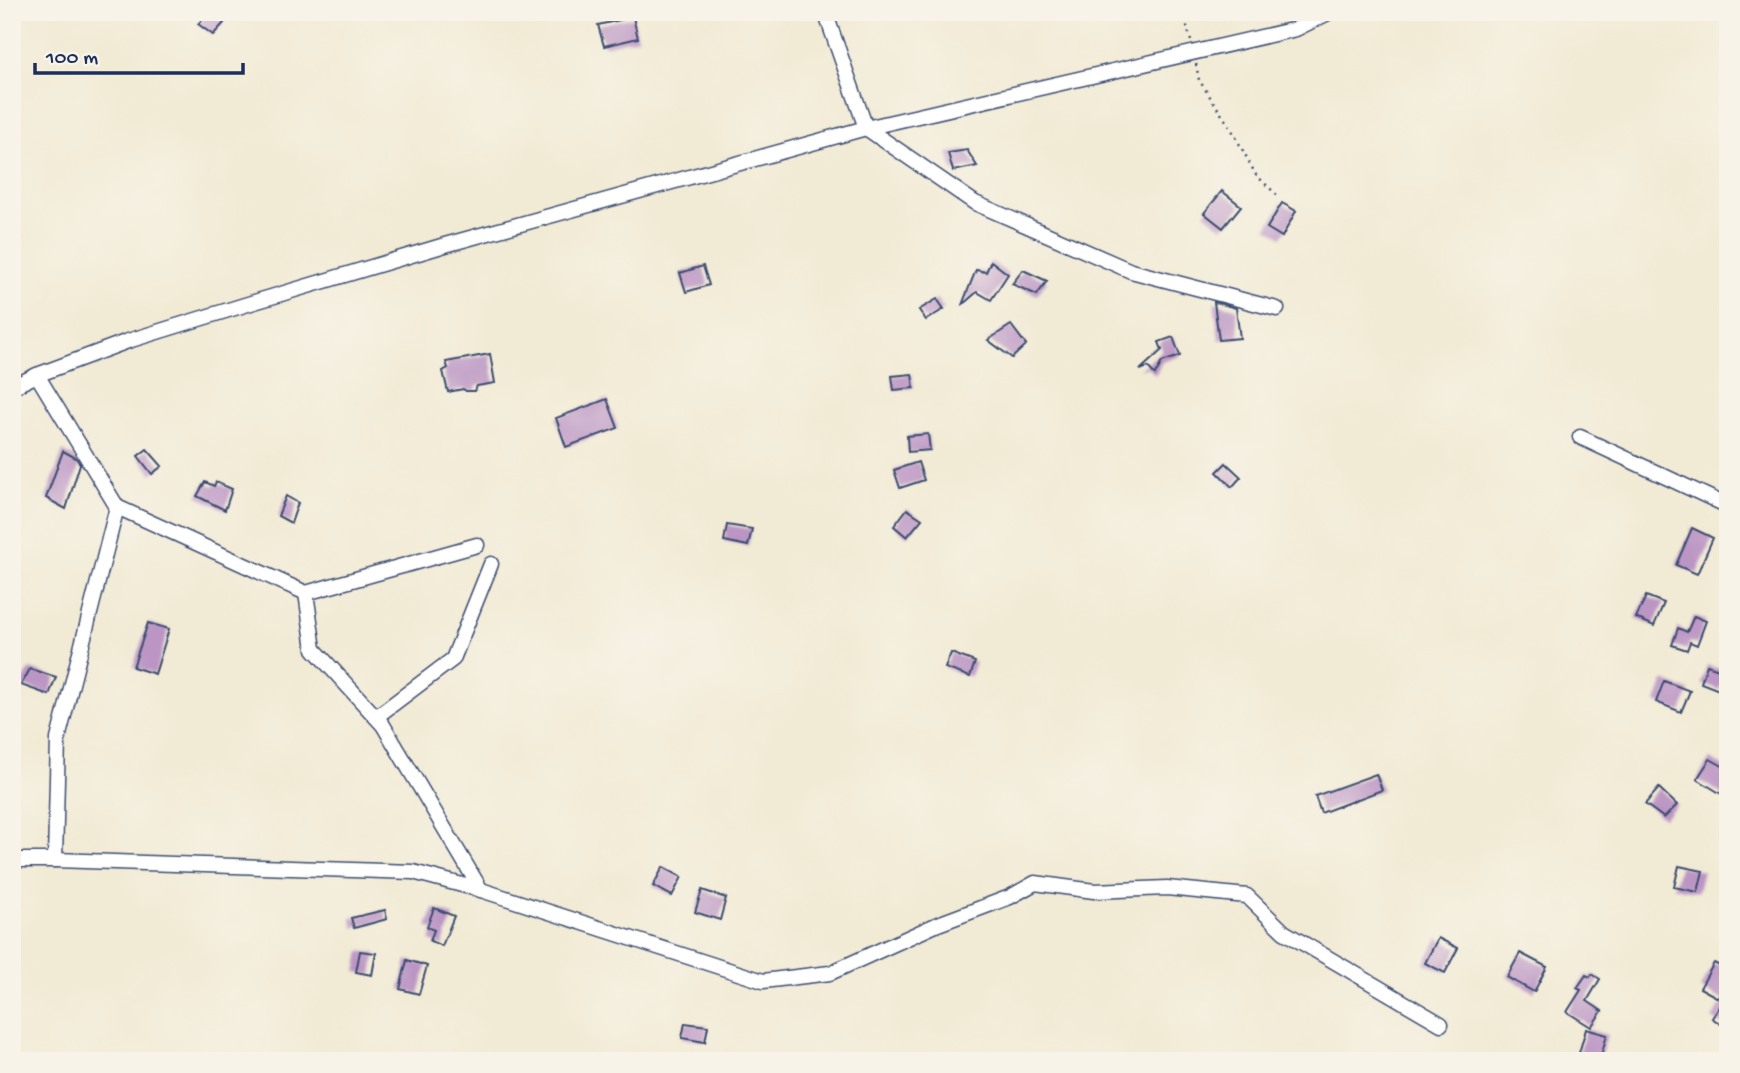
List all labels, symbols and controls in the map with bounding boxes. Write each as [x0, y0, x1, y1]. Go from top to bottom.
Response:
scale bar [35, 32, 243, 76]
text: 100 m [45, 47, 98, 72]

